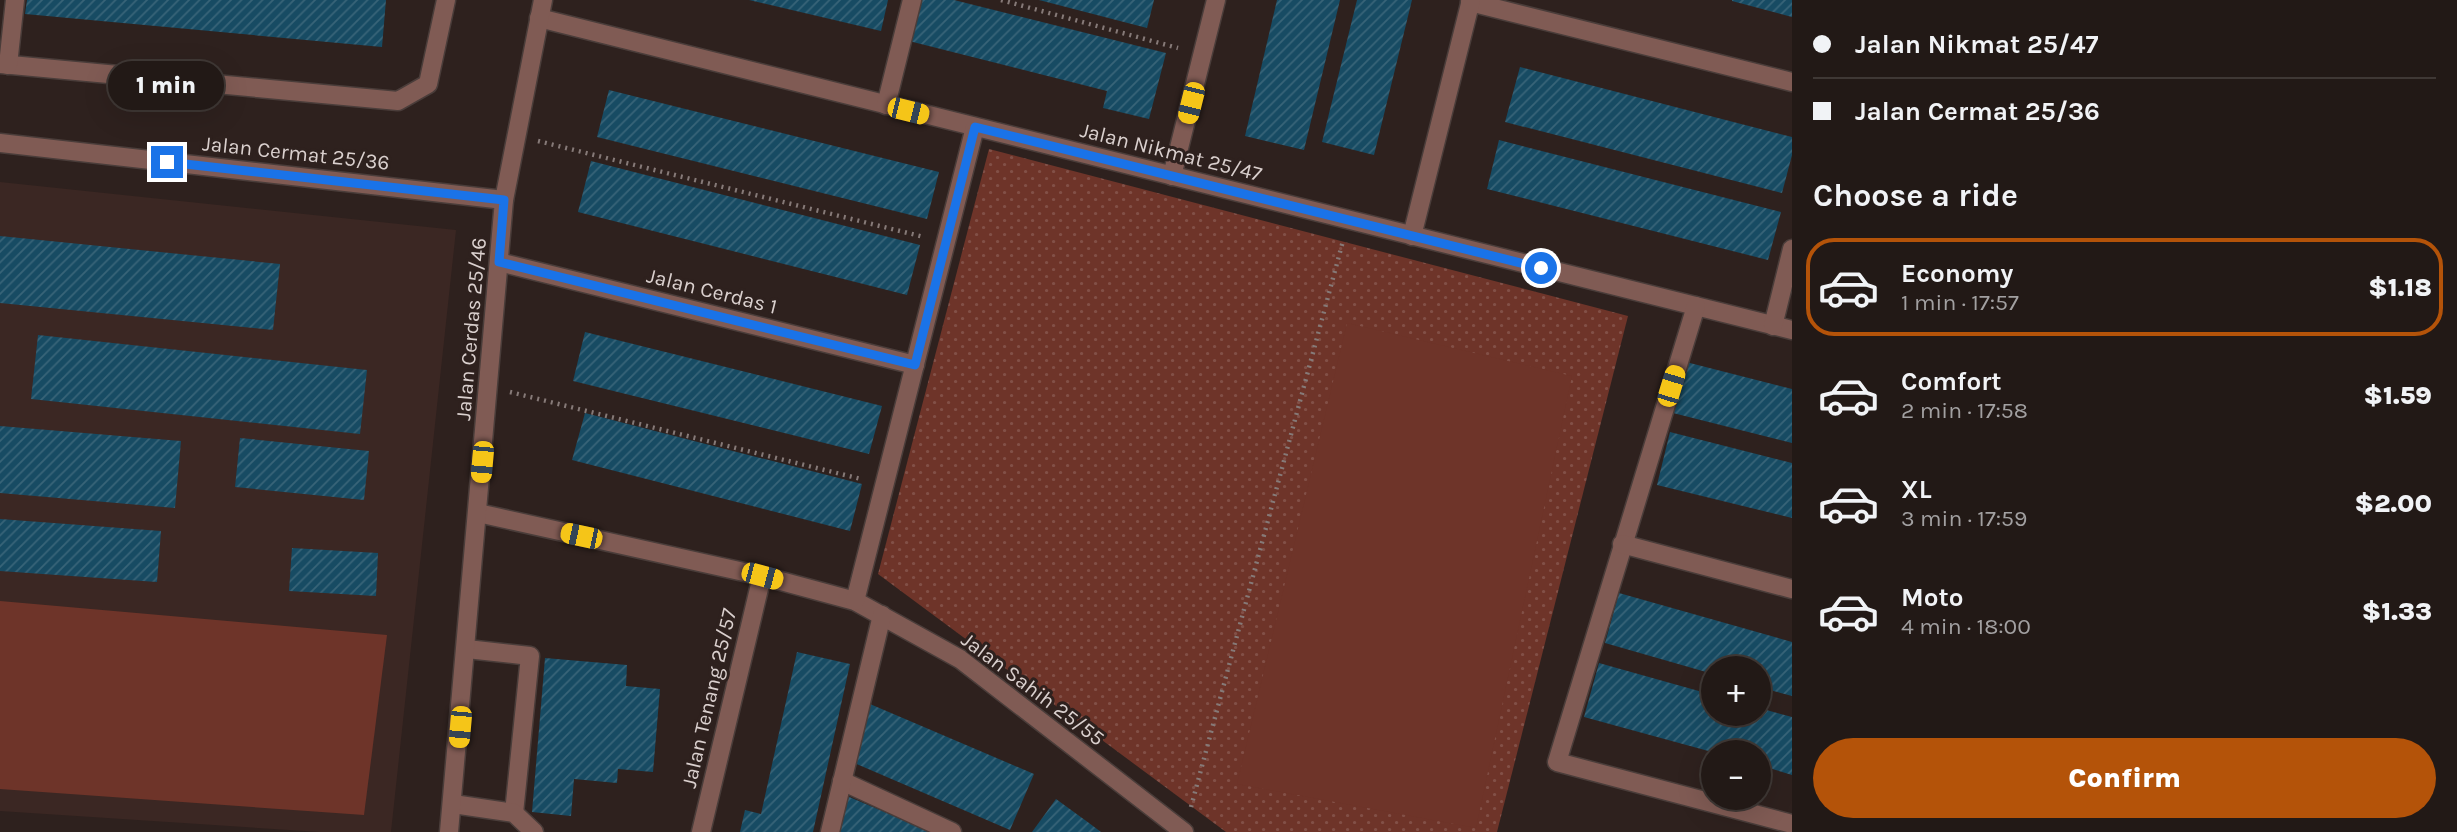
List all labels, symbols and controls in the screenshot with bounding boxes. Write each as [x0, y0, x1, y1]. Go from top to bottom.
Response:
text: Jalan Nikmat 25/47 [1855, 29, 2098, 60]
callout: 1 min [109, 60, 225, 110]
text: 1 min [136, 72, 196, 99]
car [1176, 80, 1207, 126]
car [886, 96, 931, 126]
text: Jalan Cermat 25/36 [1855, 96, 2100, 127]
street label: Jalan Nikmat 25/47 [1078, 118, 1264, 186]
street label: Jalan Cermat 25/36 [201, 131, 391, 175]
route end [151, 146, 183, 178]
text: Choose a ride [1813, 177, 2018, 214]
street label: Jalan Cerdas 25/46 [451, 237, 491, 421]
route start [1525, 252, 1557, 284]
icon: car [1817, 256, 1880, 319]
text: Economy [1901, 258, 2013, 289]
street label: Jalan Cerdas 1 [644, 263, 780, 319]
text: $1.18 [2368, 272, 2432, 303]
text: 1 min · 17:57 [1901, 289, 2019, 316]
car [1655, 363, 1688, 409]
icon: car [1817, 364, 1880, 427]
text: Comfort [1901, 366, 2002, 397]
text: $1.59 [2364, 380, 2432, 411]
text: 2 min · 17:58 [1901, 397, 2028, 424]
car [470, 440, 495, 484]
icon: car [1817, 472, 1880, 535]
text: XL [1901, 474, 1932, 505]
text: $2.00 [2354, 488, 2432, 519]
text: 3 min · 17:59 [1901, 505, 2027, 532]
car [559, 521, 604, 551]
car [739, 560, 786, 592]
icon: car [1817, 580, 1880, 643]
text: Moto [1901, 582, 1963, 613]
text: $1.33 [2362, 596, 2432, 627]
street label: Jalan Tenang 25/57 [677, 606, 741, 790]
text: 4 min · 18:00 [1901, 613, 2031, 640]
street label: Jalan Sahih 25/55 [957, 627, 1109, 751]
map controls [1701, 656, 1771, 810]
button: + [1701, 656, 1771, 726]
car [448, 705, 473, 749]
button: Confirm [1813, 738, 2436, 818]
button: − [1701, 740, 1771, 810]

